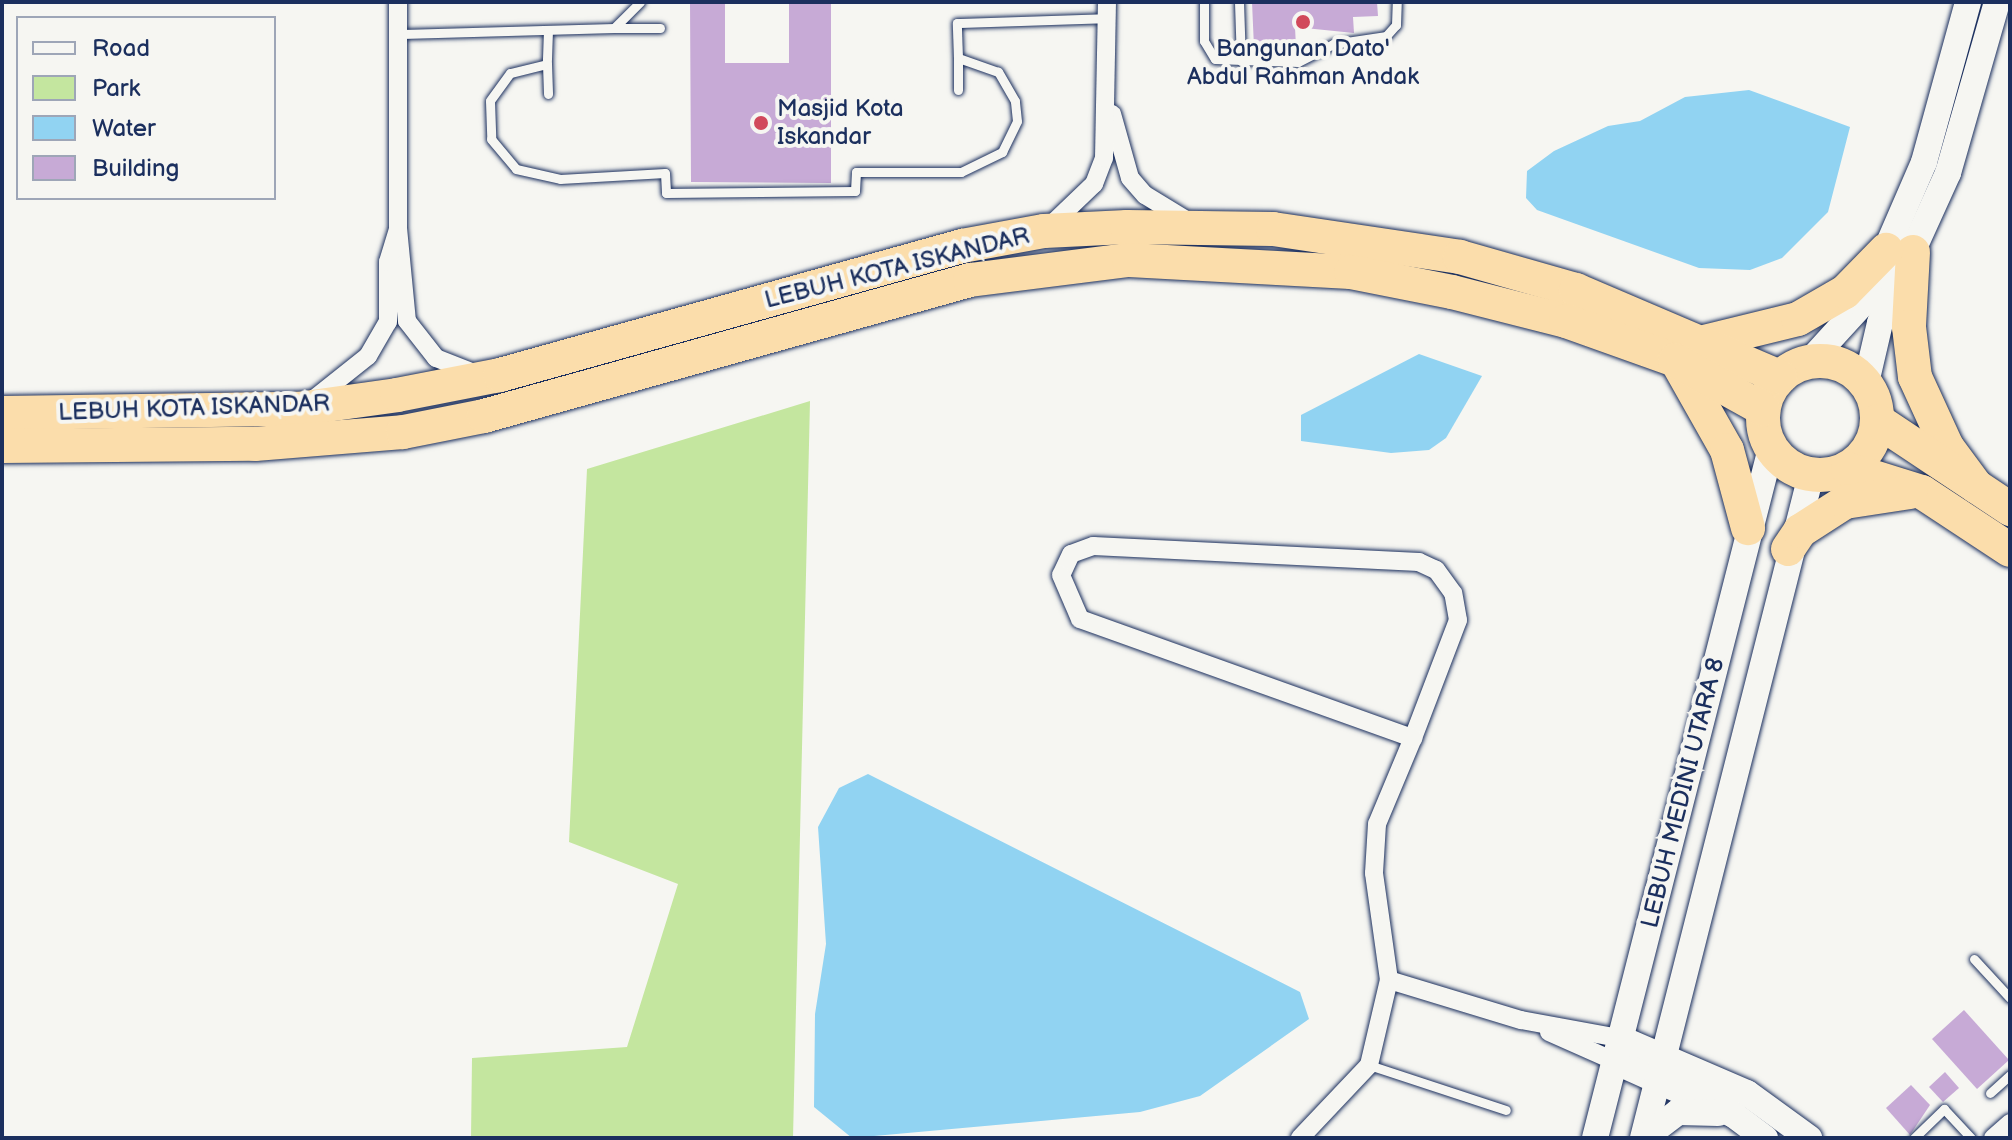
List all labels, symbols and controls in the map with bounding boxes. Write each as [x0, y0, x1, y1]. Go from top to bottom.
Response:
marker: Bangunan Dato' Abdul Rahman Andak [1294, 13, 1312, 31]
legend [16, 16, 276, 200]
text: Road [92, 34, 150, 63]
place label: Bangunan Dato' Abdul Rahman Andak [1187, 35, 1419, 91]
text: Park [92, 74, 140, 103]
place label: Masjid Kota Iskandar [777, 95, 904, 151]
text: Water [92, 114, 156, 143]
marker: Masjid Kota Iskandar [752, 114, 770, 132]
text: Building [92, 154, 179, 183]
street label: LEBUH KOTA ISKANDAR [762, 221, 1032, 315]
street label: LEBUH KOTA ISKANDAR [58, 389, 330, 427]
street label: LEBUH MEDINI UTARA 8 [1635, 655, 1731, 931]

